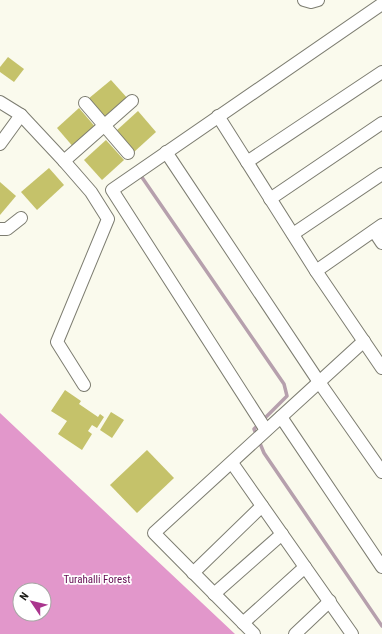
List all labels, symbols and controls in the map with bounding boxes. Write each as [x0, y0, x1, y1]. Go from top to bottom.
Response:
park label: Turahalli Forest [64, 573, 131, 586]
north arrow [12, 582, 52, 622]
text: N [17, 590, 32, 603]

